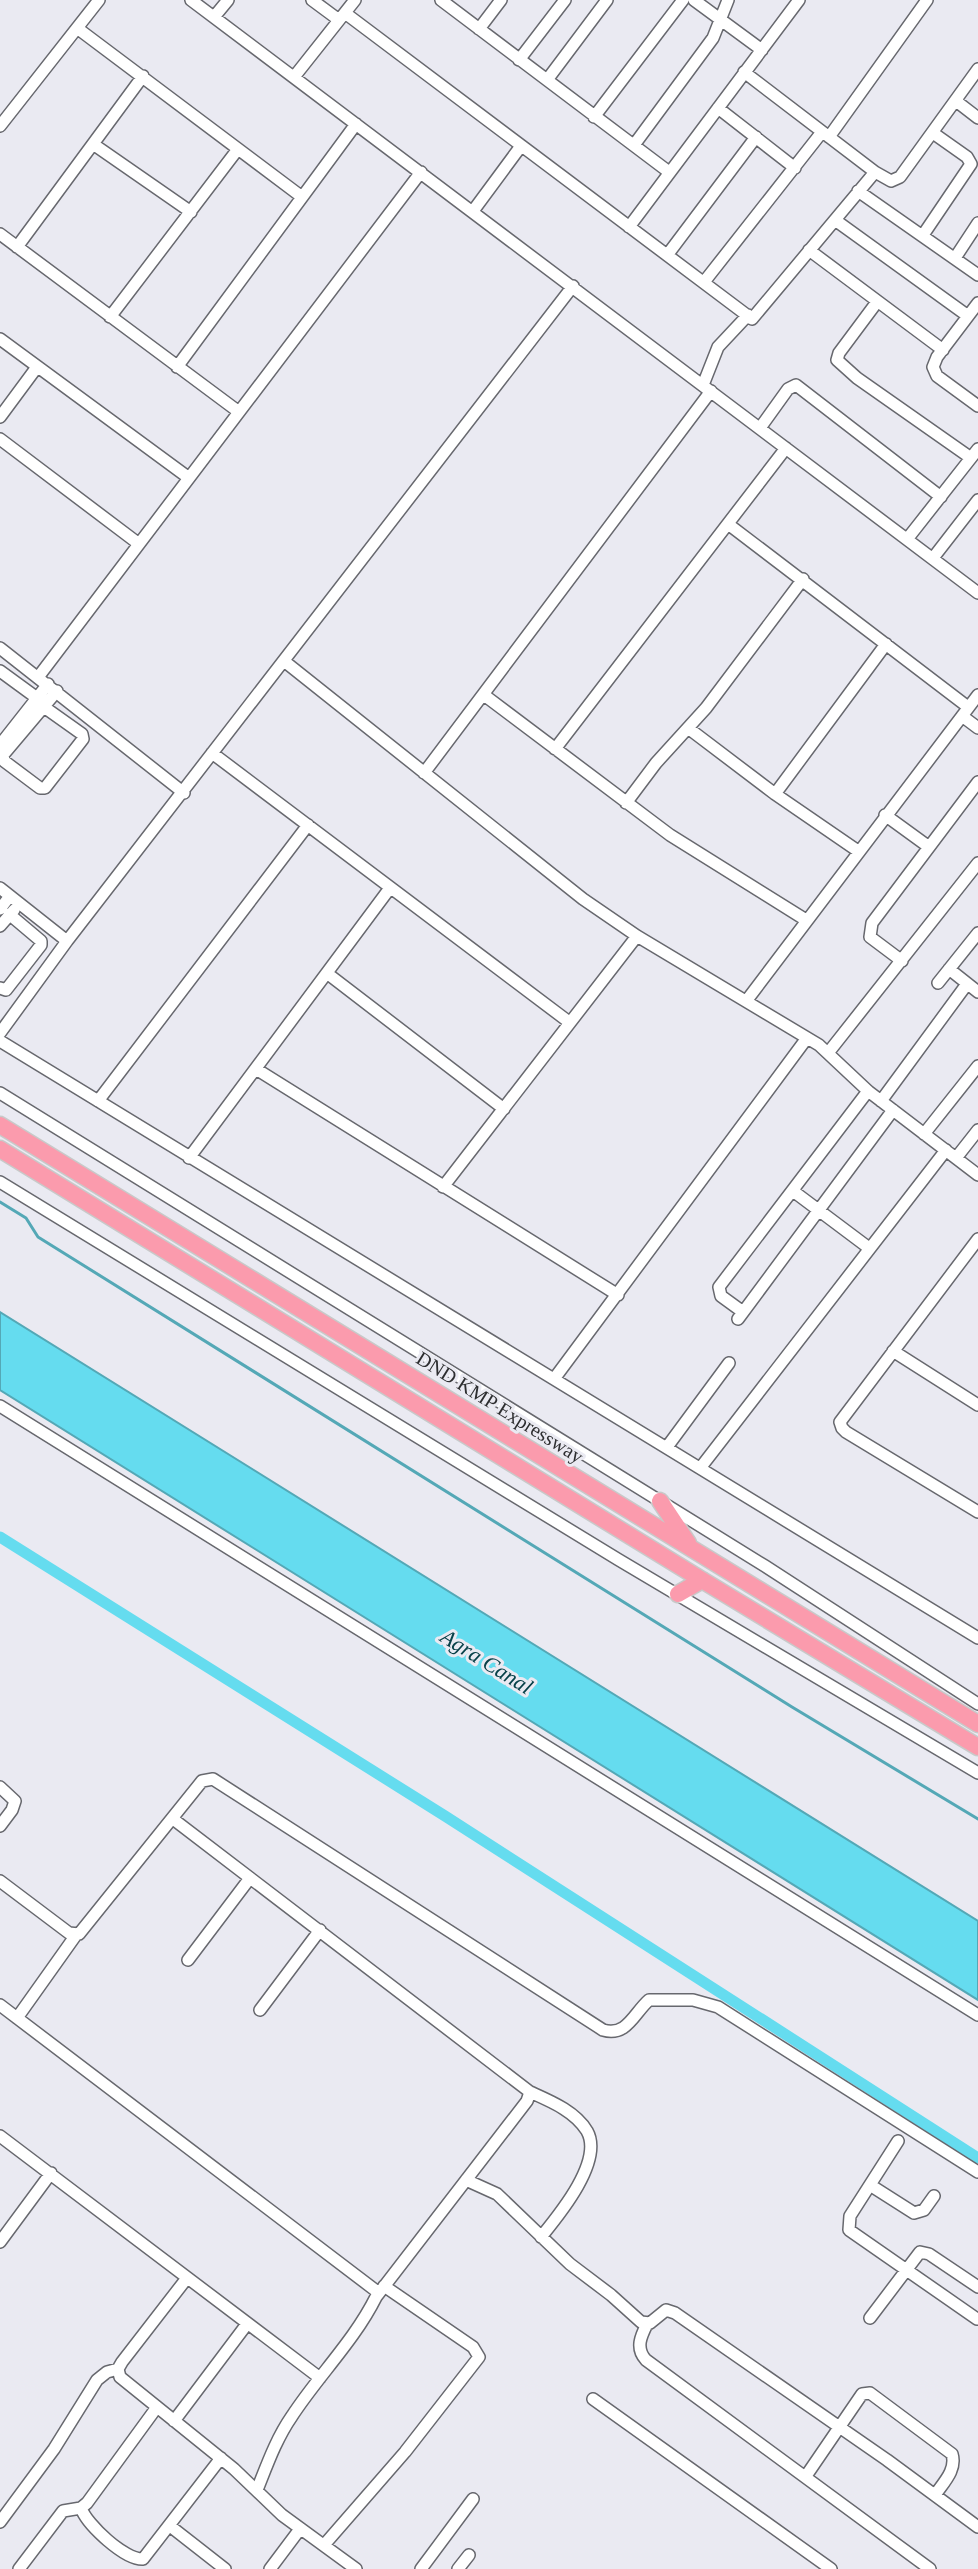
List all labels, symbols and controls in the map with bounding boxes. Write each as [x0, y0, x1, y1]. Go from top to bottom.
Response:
street label: DND KMP Expressway [412, 1347, 587, 1468]
water label: Agra Canal [435, 1622, 537, 1699]

